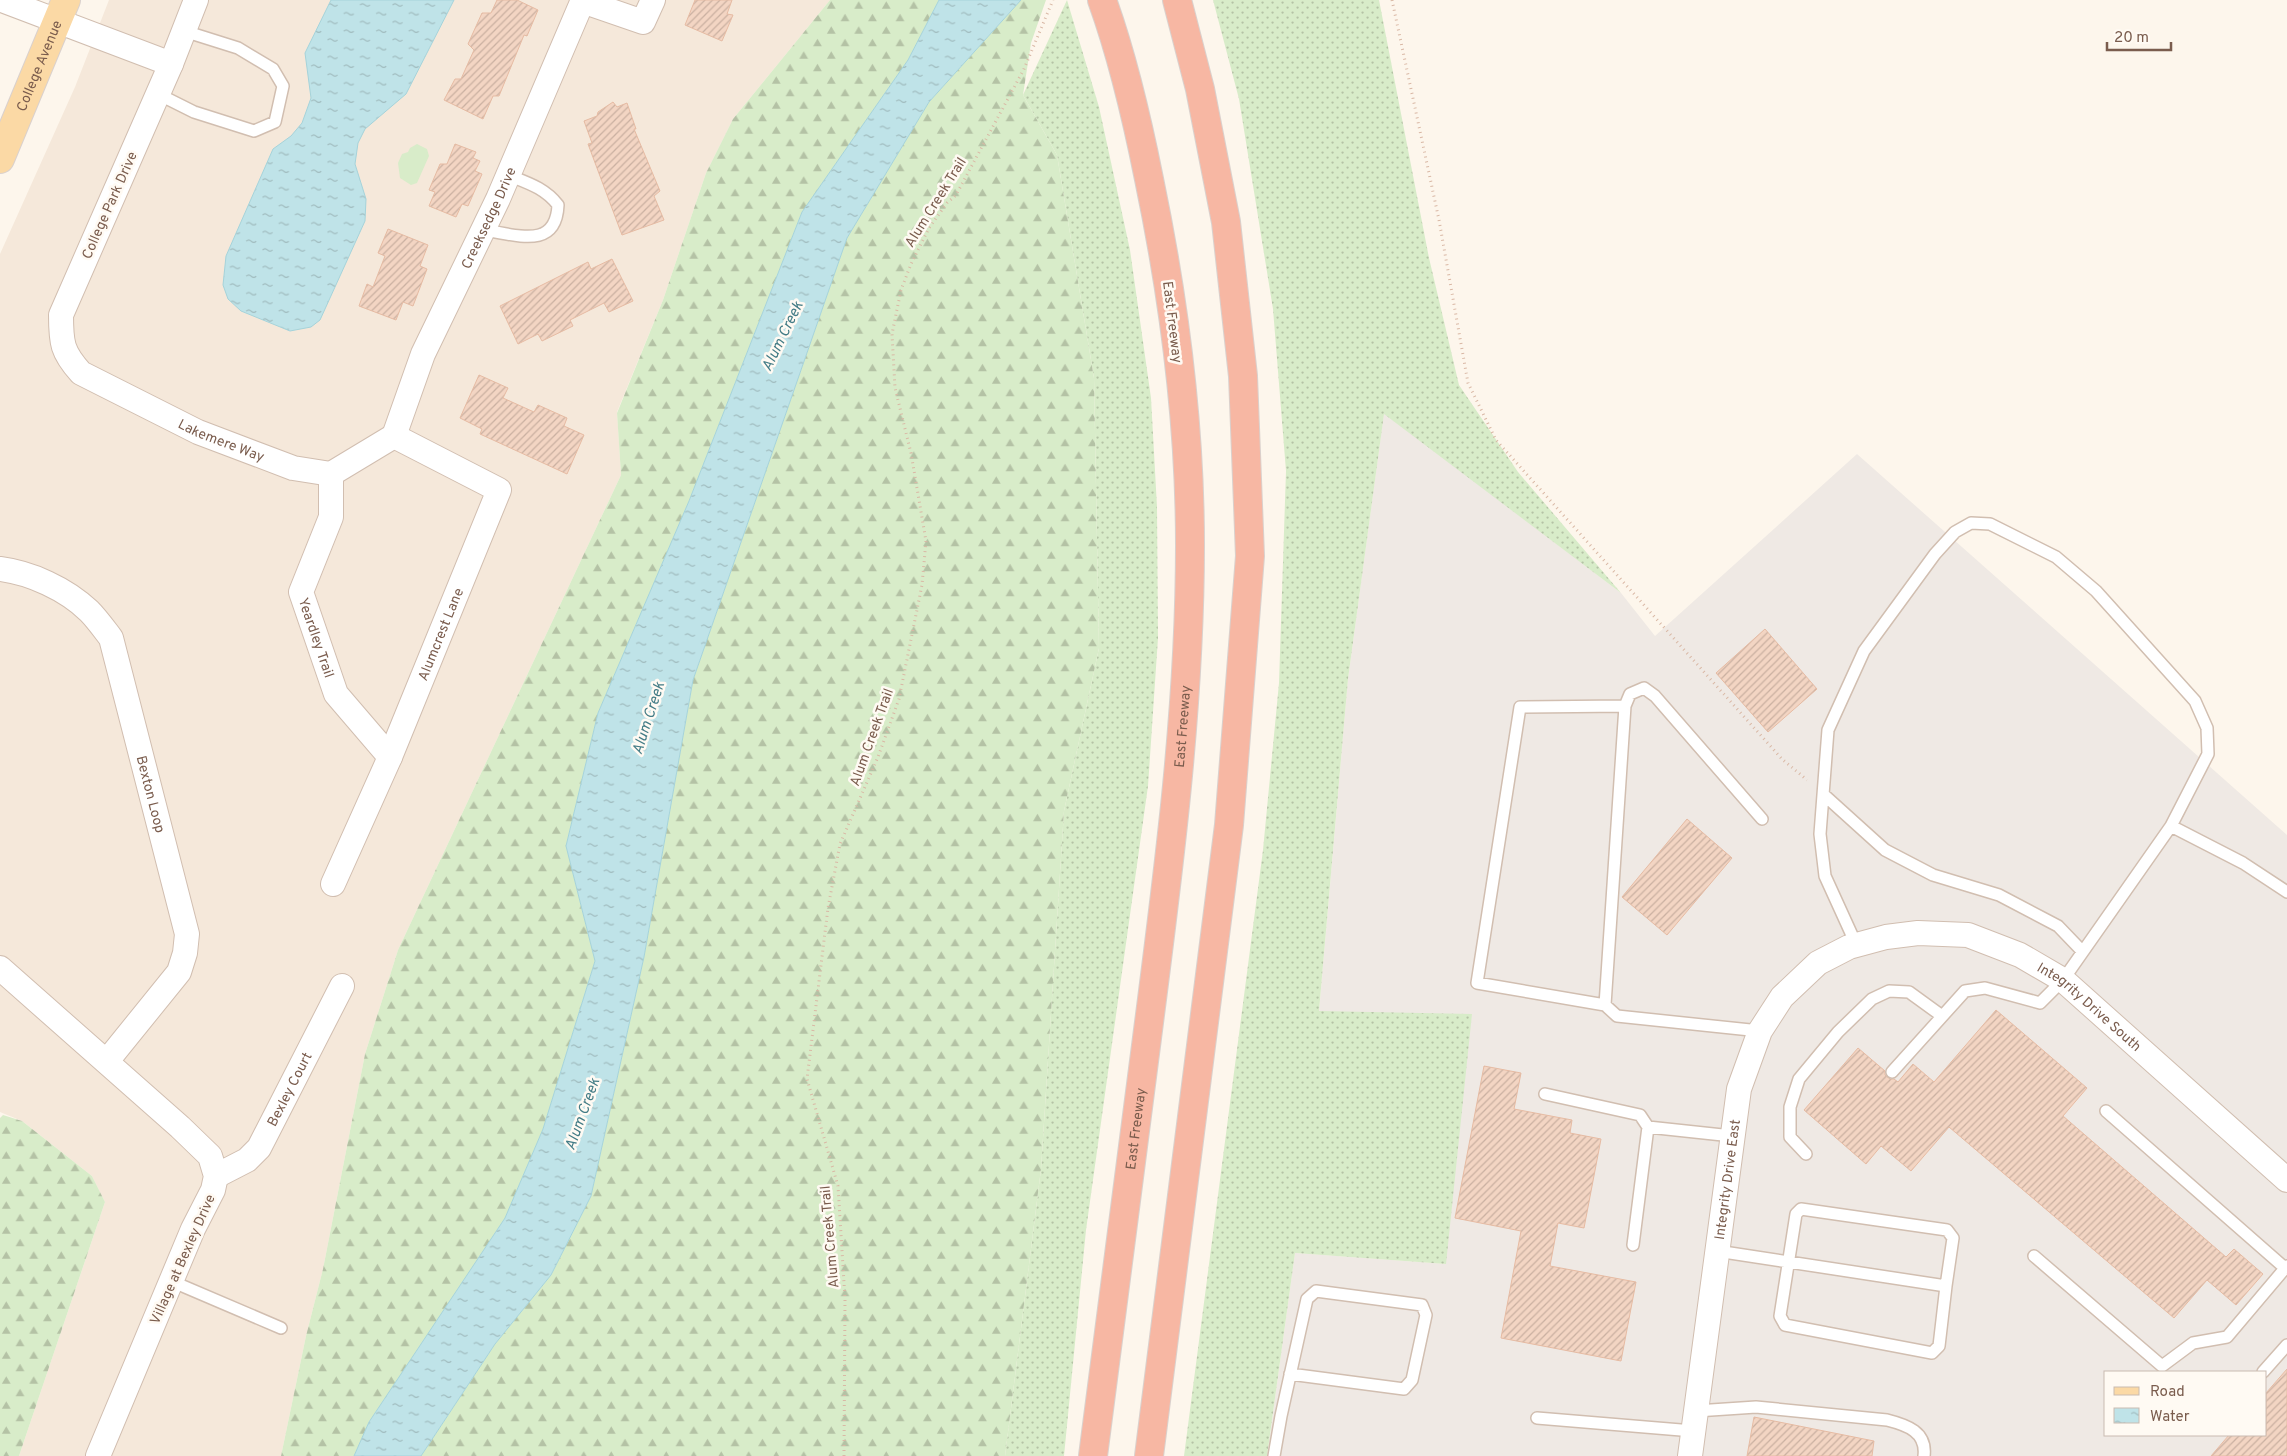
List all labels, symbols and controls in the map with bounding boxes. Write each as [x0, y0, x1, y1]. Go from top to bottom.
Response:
street label: College Avenue [14, 18, 67, 114]
scale bar [2107, 20, 2171, 52]
text: 20 m [2114, 29, 2149, 48]
street label: College Park Drive [79, 149, 142, 262]
street label: Alum Creek Trail [902, 155, 971, 251]
street label: Creeksedge Drive [458, 165, 521, 272]
street label: East Freeway [1158, 280, 1185, 364]
water label: Alum Creek [758, 298, 809, 375]
street label: Lakemere Way [175, 416, 266, 466]
street label: Alumcrest Lane [415, 586, 468, 684]
street label: Yeardley Trail [294, 596, 337, 680]
water label: Alum Creek [629, 679, 670, 757]
street label: East Freeway [1172, 685, 1195, 768]
street label: Alum Creek Trail [847, 686, 898, 789]
street label: Bexton Loop [132, 754, 168, 835]
street label: Integrity Drive South [2034, 960, 2144, 1056]
street label: Bexley Court [264, 1050, 317, 1130]
water label: Alum Creek [562, 1076, 605, 1153]
street label: East Freeway [1123, 1087, 1150, 1171]
street label: Integrity Drive East [1712, 1118, 1745, 1241]
street label: Alum Creek Trail [818, 1185, 843, 1289]
street label: Village at Bexley Drive [147, 1192, 220, 1327]
legend [2104, 1371, 2267, 1436]
text: Road [2150, 1383, 2185, 1402]
text: Water [2150, 1408, 2190, 1427]

